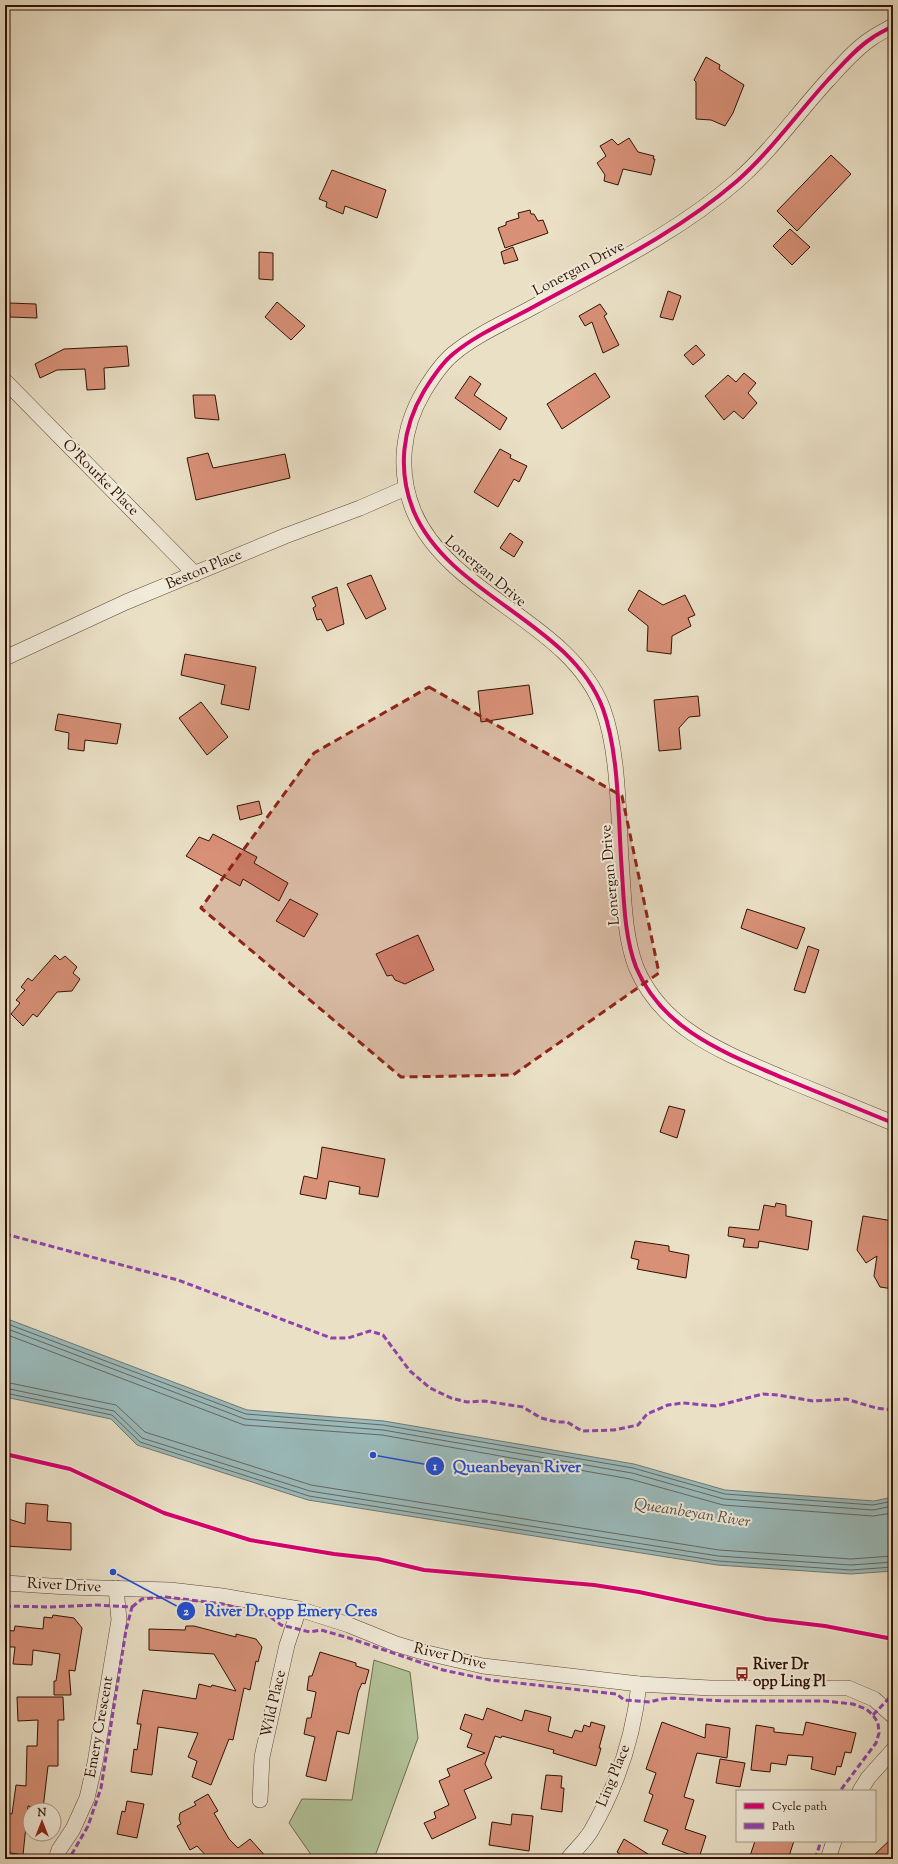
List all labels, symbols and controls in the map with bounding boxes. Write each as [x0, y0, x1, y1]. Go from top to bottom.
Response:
street label: Lonergan Drive [529, 236, 629, 302]
street label: O'Rourke Place [57, 435, 143, 521]
street label: Lonergan Drive [440, 532, 530, 612]
street label: Beston Place [163, 545, 245, 595]
street label: Lonergan Drive [596, 824, 626, 926]
callout: Queanbeyan River [425, 1452, 589, 1480]
text: Queanbeyan River [453, 1457, 582, 1480]
text: 1 [432, 1458, 438, 1476]
water label: Queanbeyan River [632, 1493, 752, 1535]
street label: River Drive [26, 1574, 102, 1598]
callout: River Dr opp Emery Cres [176, 1597, 385, 1625]
text: River Dr opp Emery Cres [205, 1601, 377, 1624]
text: 2 [183, 1603, 189, 1621]
street label: River Drive [411, 1638, 489, 1676]
place label: River Dr opp Ling Pl [753, 1655, 827, 1693]
bus stop icon: River Dr opp Ling Pl [734, 1666, 750, 1682]
street label: Wild Place [256, 1668, 292, 1740]
street label: Emery Crescent [81, 1675, 119, 1779]
street label: Ling Place [592, 1742, 636, 1810]
legend [736, 1790, 876, 1842]
text: Cycle path [772, 1798, 827, 1816]
north arrow [22, 1802, 62, 1842]
text: N [37, 1805, 47, 1821]
text: Path [772, 1818, 795, 1836]

